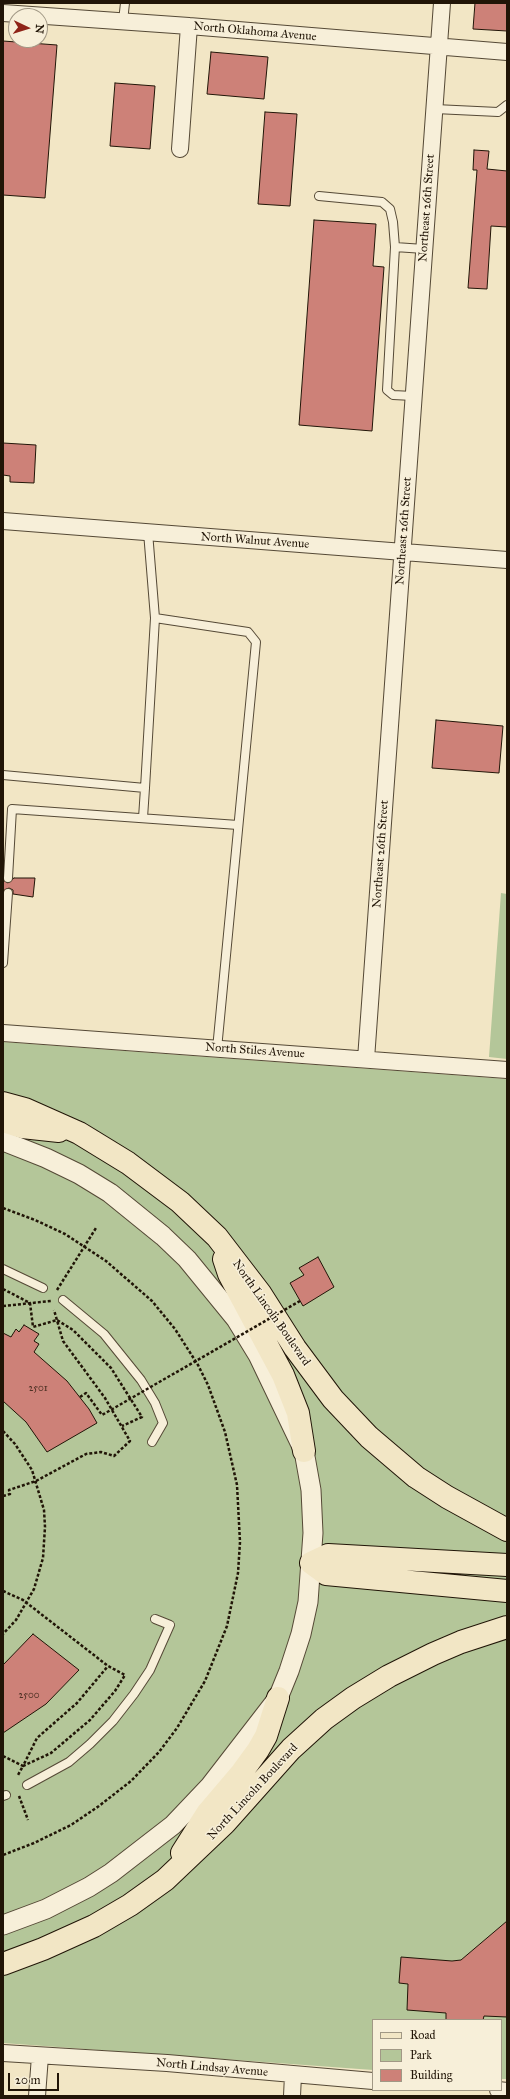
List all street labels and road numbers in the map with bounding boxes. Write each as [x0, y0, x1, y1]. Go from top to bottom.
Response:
street label: North Oklahoma Avenue [193, 19, 317, 45]
street label: Northeast 26th Street [416, 154, 438, 262]
street label: Northeast 26th Street [393, 477, 415, 585]
street label: North Walnut Avenue [200, 530, 310, 552]
street label: Northeast 26th Street [370, 800, 392, 908]
street label: North Stiles Avenue [205, 1040, 305, 1062]
street label: North Lincoln Boulevard [229, 1257, 313, 1369]
street label: North Lincoln Boulevard [205, 1741, 301, 1843]
street label: North Lindsay Avenue [155, 2056, 269, 2080]

